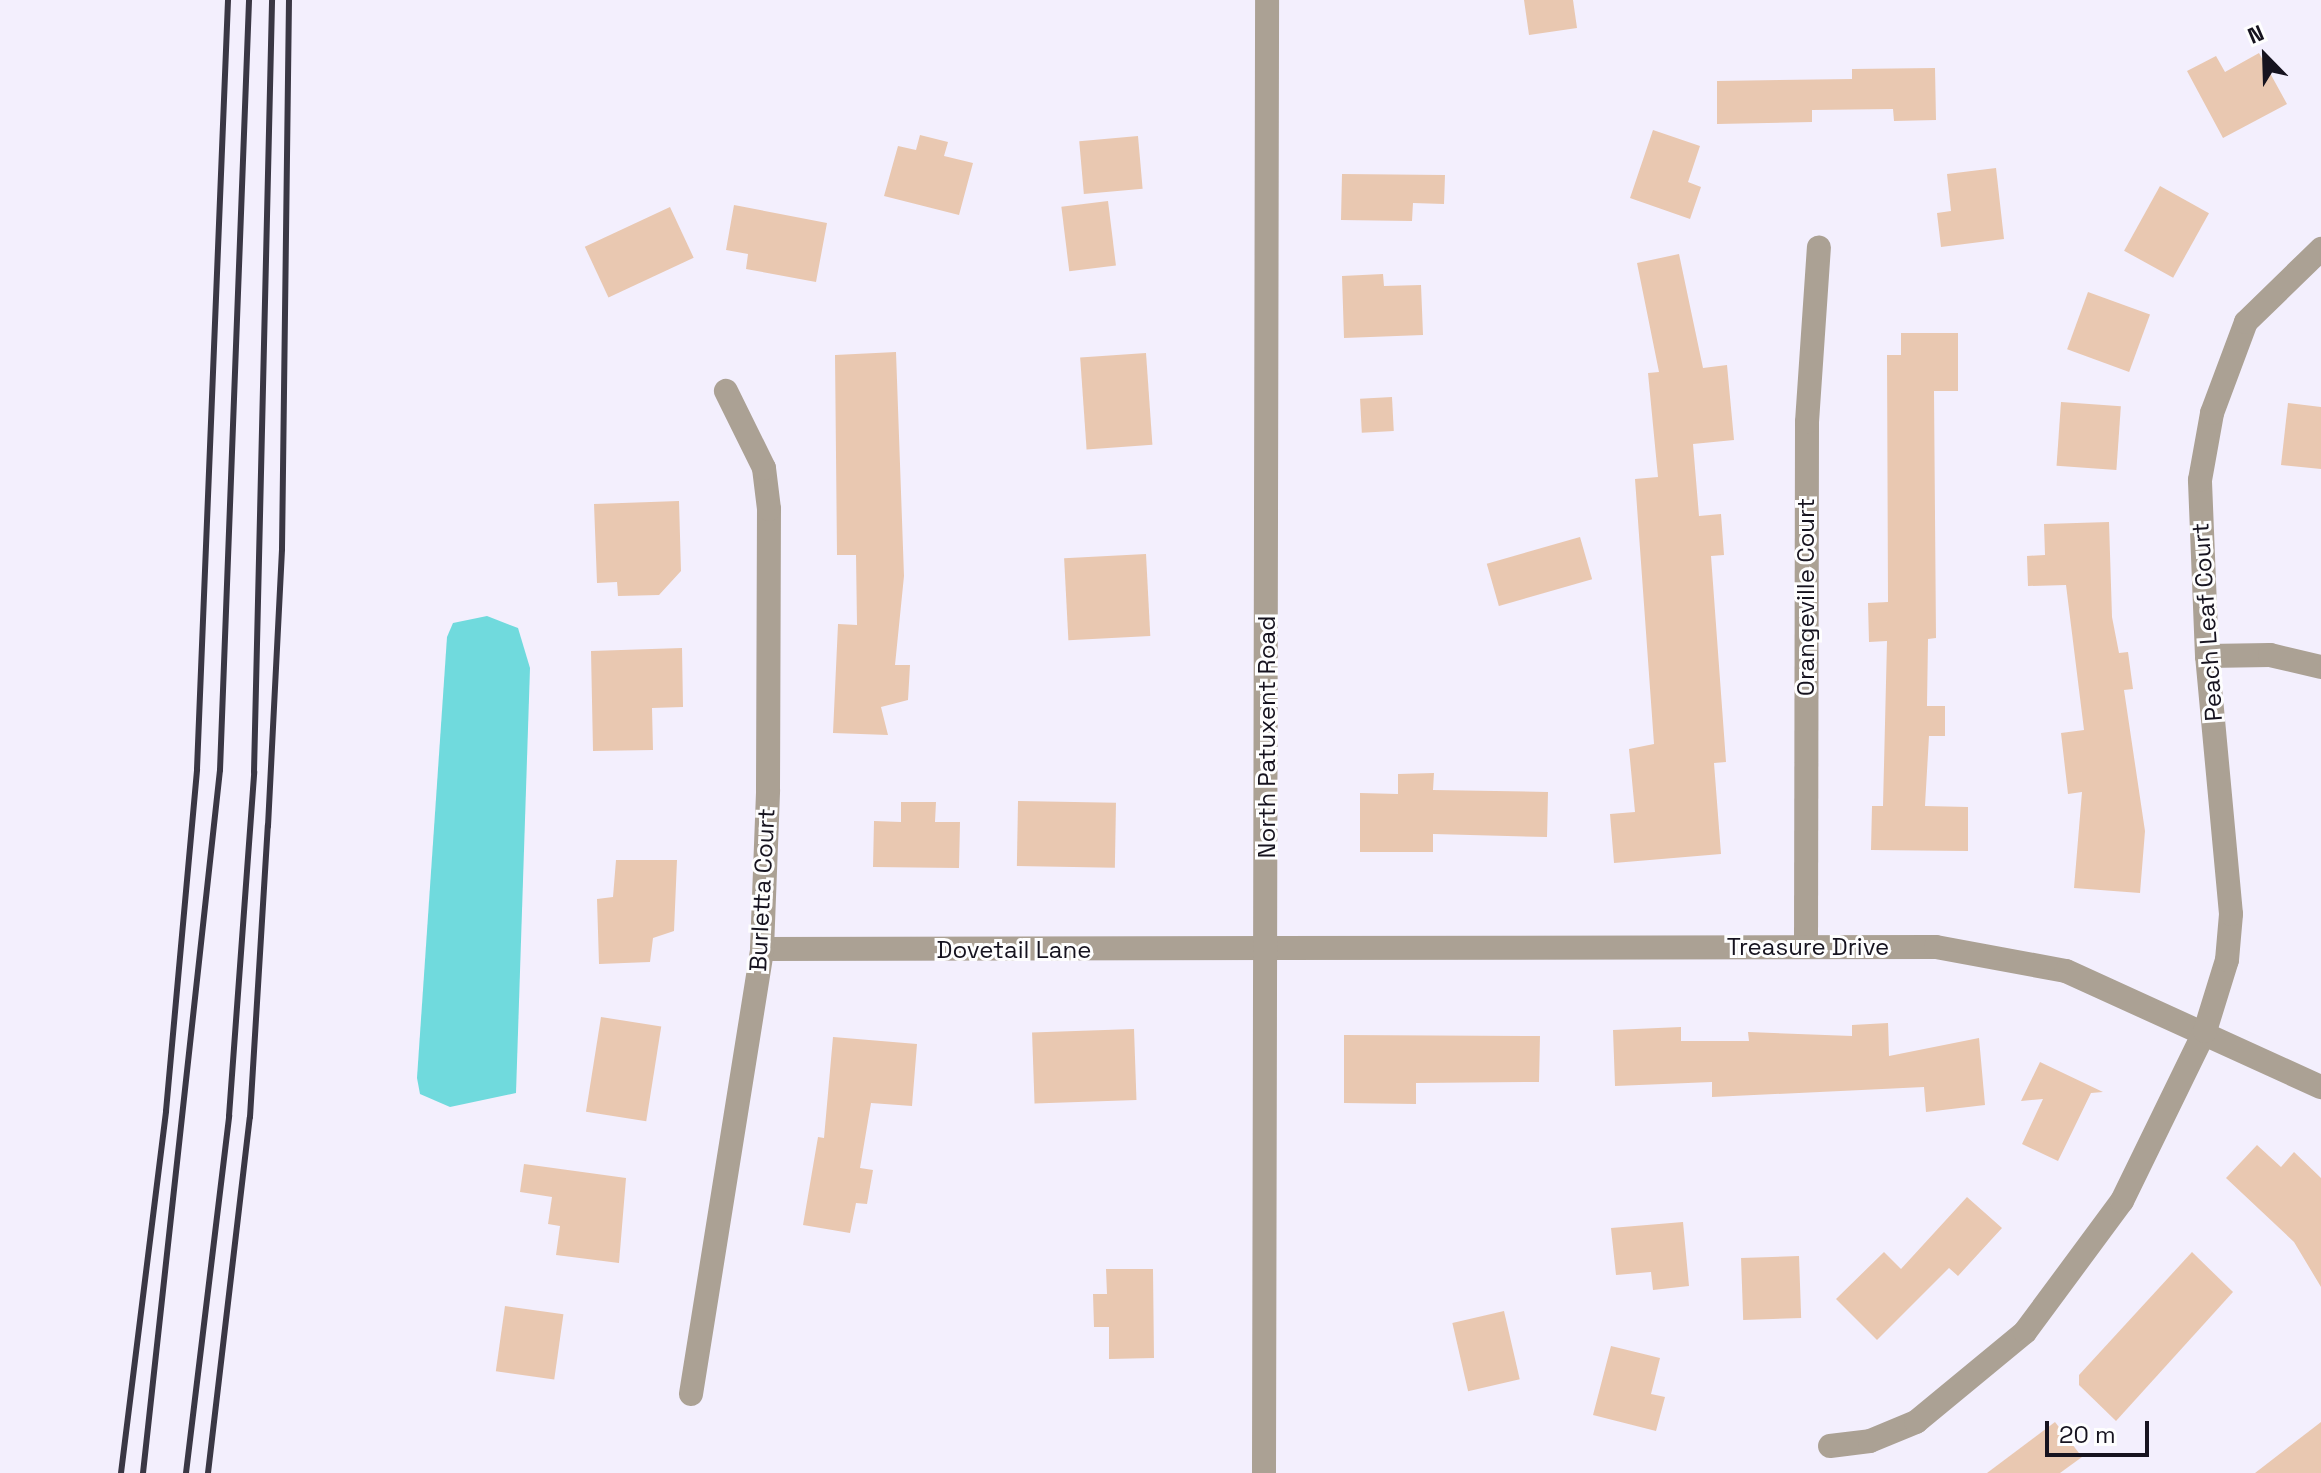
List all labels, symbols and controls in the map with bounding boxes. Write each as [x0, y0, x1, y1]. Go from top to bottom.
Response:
north arrow [2225, 16, 2305, 96]
text: N [2243, 18, 2268, 50]
street label: Orangeville Court [1792, 498, 1820, 696]
street label: Peach Leaf Court [2186, 522, 2228, 722]
street label: North Patuxent Road [1253, 616, 1281, 858]
street label: Burletta Court [743, 808, 781, 972]
street label: Treasure Drive [1727, 933, 1889, 961]
street label: Dovetail Lane [937, 936, 1091, 964]
scale bar [2049, 1405, 2153, 1455]
text: 20 m [2059, 1419, 2116, 1450]

